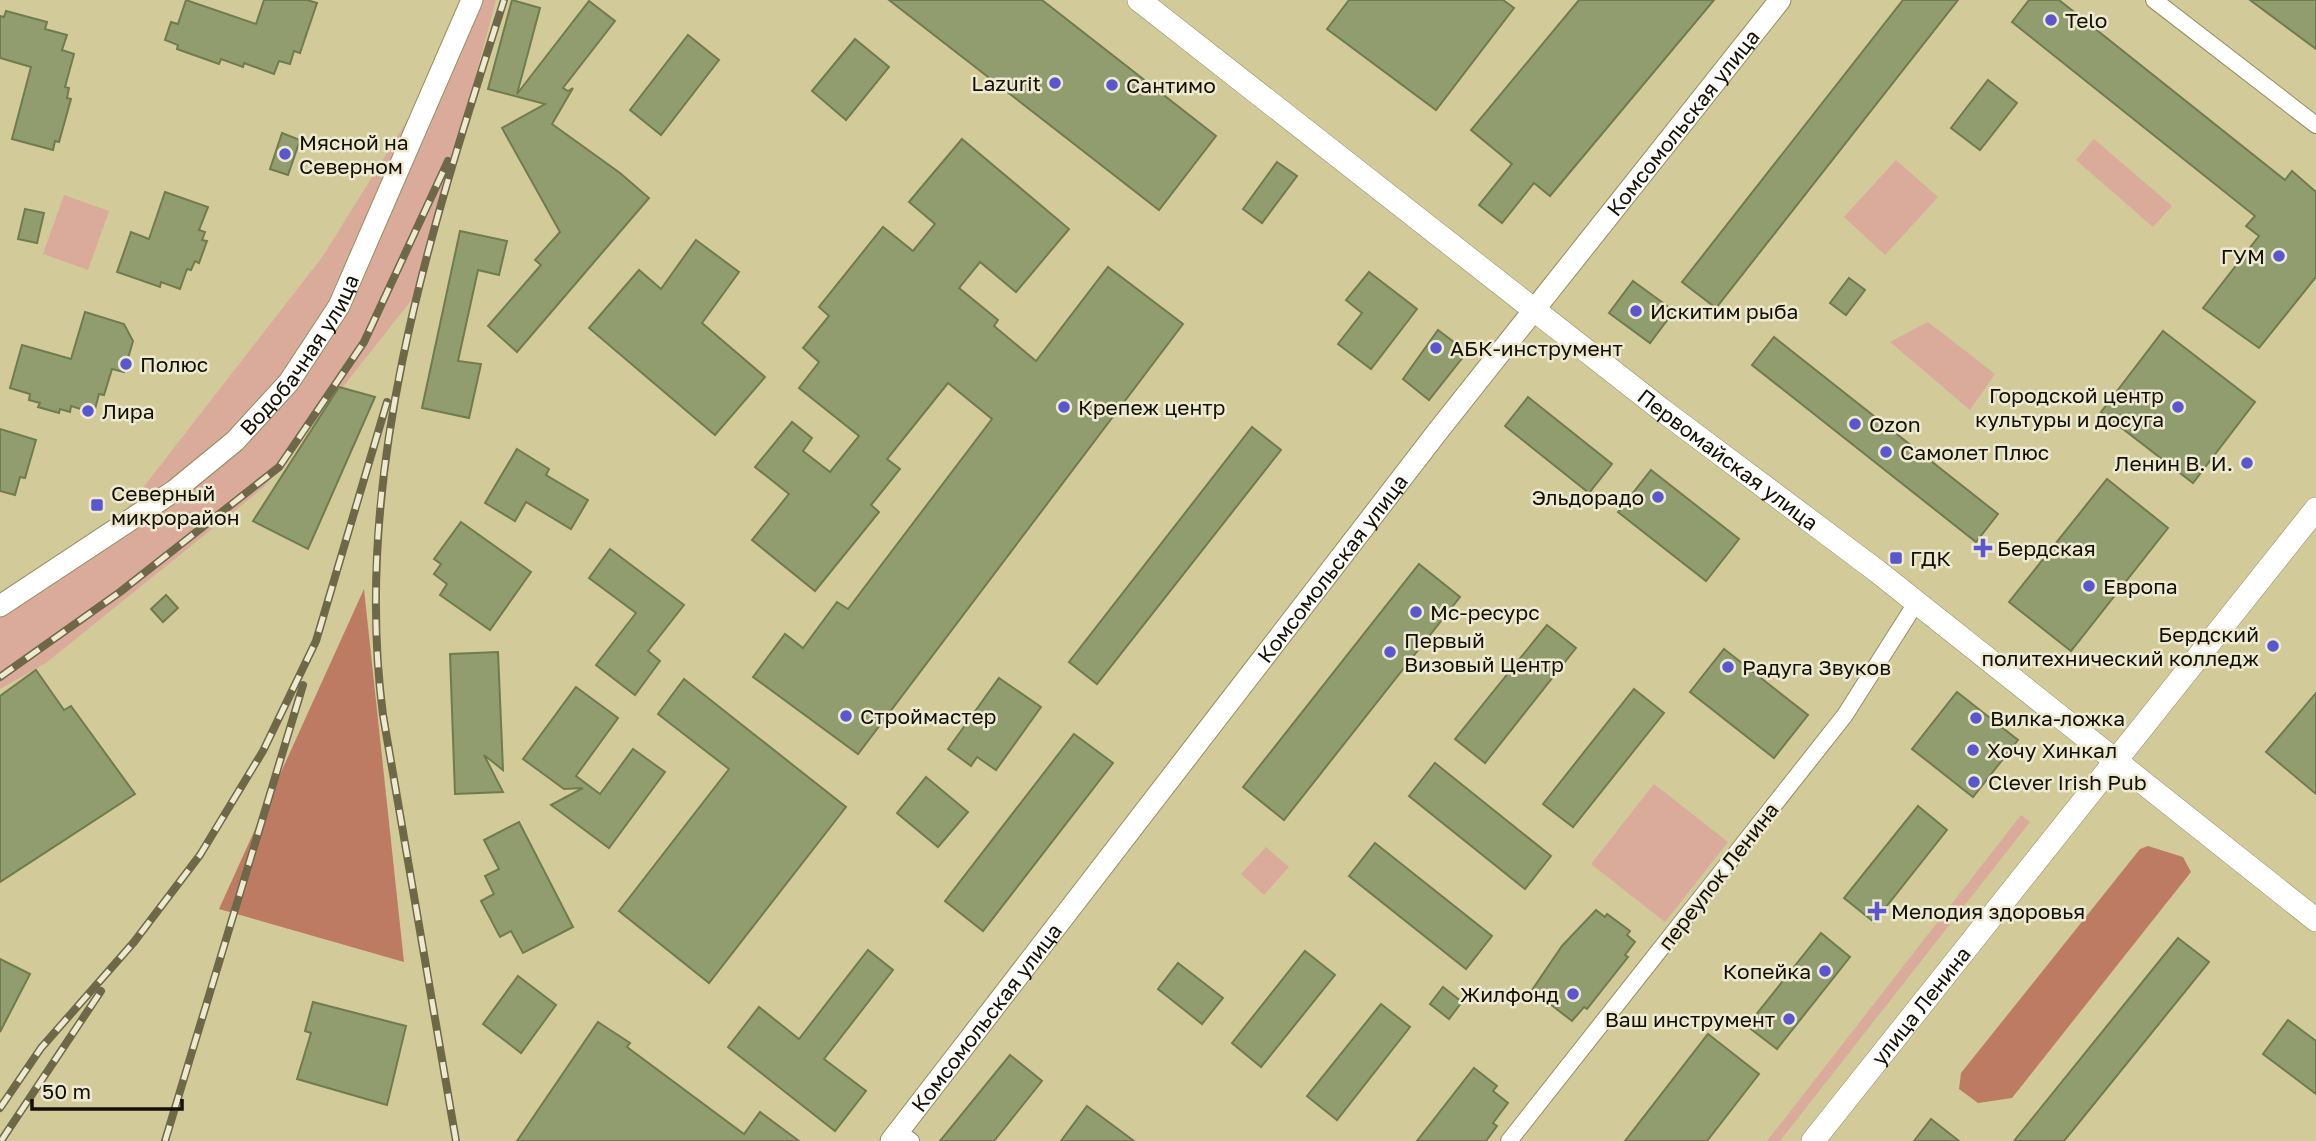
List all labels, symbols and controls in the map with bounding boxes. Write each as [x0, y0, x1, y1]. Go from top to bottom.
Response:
place label: Telo [2065, 7, 2107, 33]
marker: Telo [2043, 12, 2059, 28]
street label: Комсомольская улица [1601, 24, 1765, 221]
place label: Lazurit [971, 70, 1041, 96]
place label: Сантимо [1126, 72, 1216, 98]
marker: Lazurit [1047, 75, 1063, 91]
marker: Сантимо [1104, 77, 1120, 93]
place label: Мясной на Северном [299, 129, 409, 179]
marker: Мясной на Северном [277, 146, 293, 162]
place label: ГУМ [2221, 243, 2265, 269]
marker: ГУМ [2271, 248, 2287, 264]
street label: Водобачная улица [234, 270, 364, 440]
place label: Искитим рыба [1650, 298, 1798, 324]
marker: Искитим рыба [1628, 303, 1644, 319]
place label: АБК-инструмент [1450, 335, 1623, 361]
marker: АБК-инструмент [1428, 340, 1444, 356]
place label: Полюс [140, 351, 208, 377]
marker: Полюс [118, 356, 134, 372]
place label: Городской центр культуры и досуга [1975, 382, 2164, 432]
street label: Первомайская улица [1633, 383, 1823, 536]
place label: Крепеж центр [1078, 394, 1225, 420]
place label: Лира [102, 398, 155, 424]
marker: Крепеж центр [1056, 399, 1072, 415]
marker: Городской центр культуры и досуга [2170, 399, 2186, 415]
marker: Лира [80, 403, 96, 419]
place label: Ozon [1869, 411, 1921, 437]
marker: Ozon [1847, 416, 1863, 432]
place label: Самолет Плюс [1900, 439, 2049, 465]
marker: Самолет Плюс [1878, 444, 1894, 460]
place label: Ленин В. И. [2114, 450, 2233, 476]
marker: Ленин В. И. [2239, 455, 2255, 471]
street label: Комсомольская улица [1251, 469, 1413, 668]
place label: Северный микрорайон [111, 480, 240, 530]
place label: Эльдорадо [1532, 484, 1644, 510]
marker: Эльдорадо [1650, 489, 1666, 505]
marker: Северный микрорайон [89, 497, 105, 513]
place label: Бердская [1997, 535, 2096, 561]
marker: Бердская [1975, 540, 1991, 556]
place label: ГДК [1910, 545, 1951, 571]
marker: ГДК [1888, 550, 1904, 566]
place label: Европа [2103, 573, 2178, 599]
marker: Европа [2081, 578, 2097, 594]
place label: Мс-ресурс [1430, 599, 1540, 625]
marker: Мс-ресурс [1408, 604, 1424, 620]
place label: Бердский политехнический колледж [1981, 621, 2259, 671]
place label: Первый Визовый Центр [1404, 627, 1564, 677]
marker: Бердский политехнический колледж [2265, 638, 2281, 654]
marker: Первый Визовый Центр [1382, 644, 1398, 660]
place label: Радуга Звуков [1742, 654, 1891, 680]
marker: Радуга Звуков [1720, 659, 1736, 675]
place label: Строймастер [860, 703, 997, 729]
place label: Вилка-ложка [1990, 705, 2125, 731]
marker: Строймастер [838, 708, 854, 724]
marker: Вилка-ложка [1968, 710, 1984, 726]
place label: Хочу Хинкал [1987, 737, 2117, 763]
marker: Хочу Хинкал [1965, 742, 1981, 758]
place label: Clever Irish Pub [1988, 769, 2147, 795]
marker: Clever Irish Pub [1966, 774, 1982, 790]
street label: переулок Ленина [1652, 797, 1784, 955]
place label: Мелодия здоровья [1891, 898, 2085, 924]
marker: Мелодия здоровья [1869, 903, 1885, 919]
street label: Комсомольская улица [905, 918, 1067, 1117]
street label: улица Ленина [1866, 941, 1976, 1070]
place label: Копейка [1723, 958, 1811, 984]
marker: Копейка [1817, 963, 1833, 979]
place label: Жилфонд [1460, 981, 1559, 1007]
marker: Жилфонд [1565, 986, 1581, 1002]
place label: Ваш инструмент [1605, 1006, 1775, 1032]
marker: Ваш инструмент [1781, 1011, 1797, 1027]
scale bar [32, 1068, 182, 1112]
text: 50 m [42, 1078, 91, 1104]

